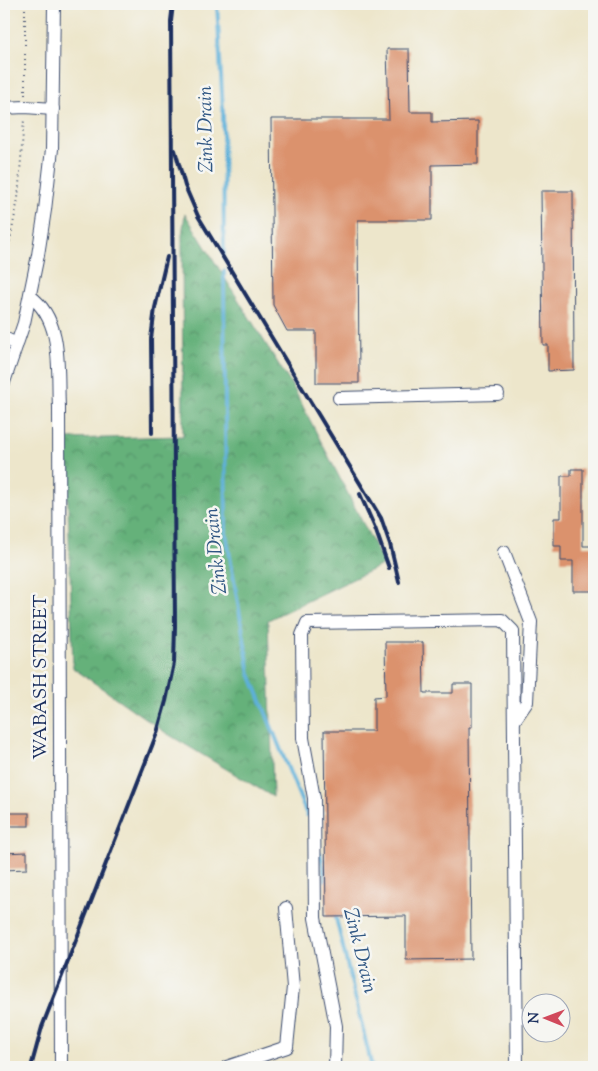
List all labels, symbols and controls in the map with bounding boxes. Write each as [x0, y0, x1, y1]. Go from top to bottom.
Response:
water label: Zink Drain [192, 85, 222, 173]
water label: Zink Drain [198, 506, 236, 596]
street label: WABASH STREET [28, 594, 55, 760]
water label: Zink Drain [334, 905, 384, 997]
north arrow [520, 994, 570, 1044]
text: N [525, 1012, 545, 1024]

